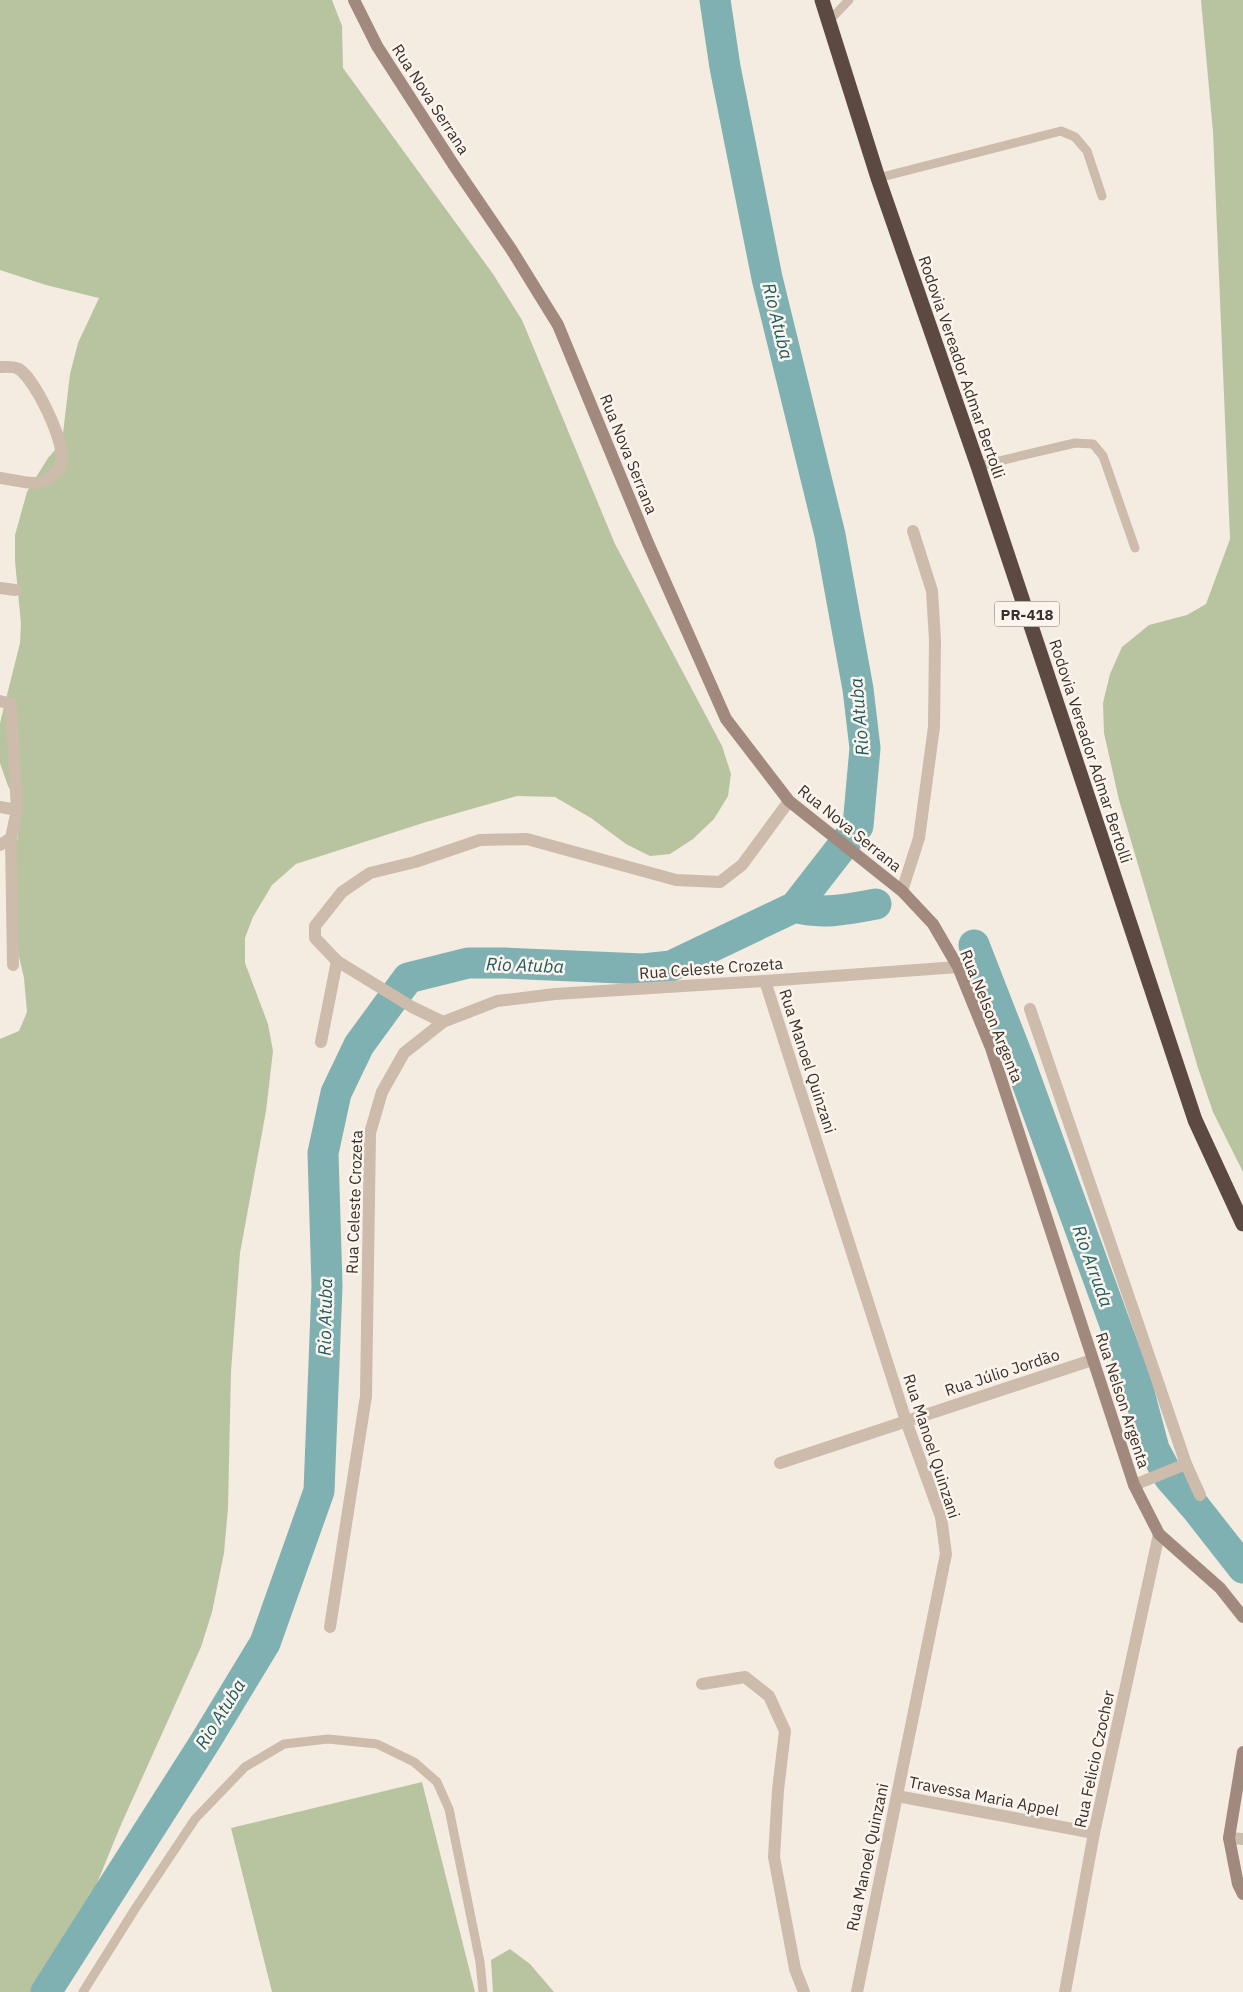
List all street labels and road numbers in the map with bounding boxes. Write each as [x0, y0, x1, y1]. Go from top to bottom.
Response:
street label: Rua Nova Serrana [388, 40, 474, 158]
street label: Rodovia Vereador Admar Bertolli [914, 253, 1010, 481]
street label: Rua Nova Serrana [596, 391, 662, 517]
road number: PR-418 [994, 602, 1060, 626]
street label: Rodovia Vereador Admar Bertolli [1045, 636, 1137, 866]
street label: Rua Nova Serrana [794, 780, 906, 876]
street label: Rua Nelson Argenta [956, 946, 1028, 1086]
street label: Rua Celeste Crozeta [638, 953, 784, 983]
street label: Rua Manoel Quinzani [775, 986, 841, 1136]
street label: Rua Celeste Crozeta [341, 1129, 367, 1274]
street label: Rua Nelson Argenta [1092, 1329, 1155, 1471]
street label: Rua Júlio Jordão [942, 1344, 1062, 1400]
street label: Rua Manoel Quinzani [899, 1371, 965, 1521]
street label: Rua Felicio Czocher [1070, 1688, 1118, 1830]
street label: Travessa Maria Appel [907, 1772, 1061, 1820]
street label: Rua Manoel Quinzani [842, 1781, 892, 1933]

